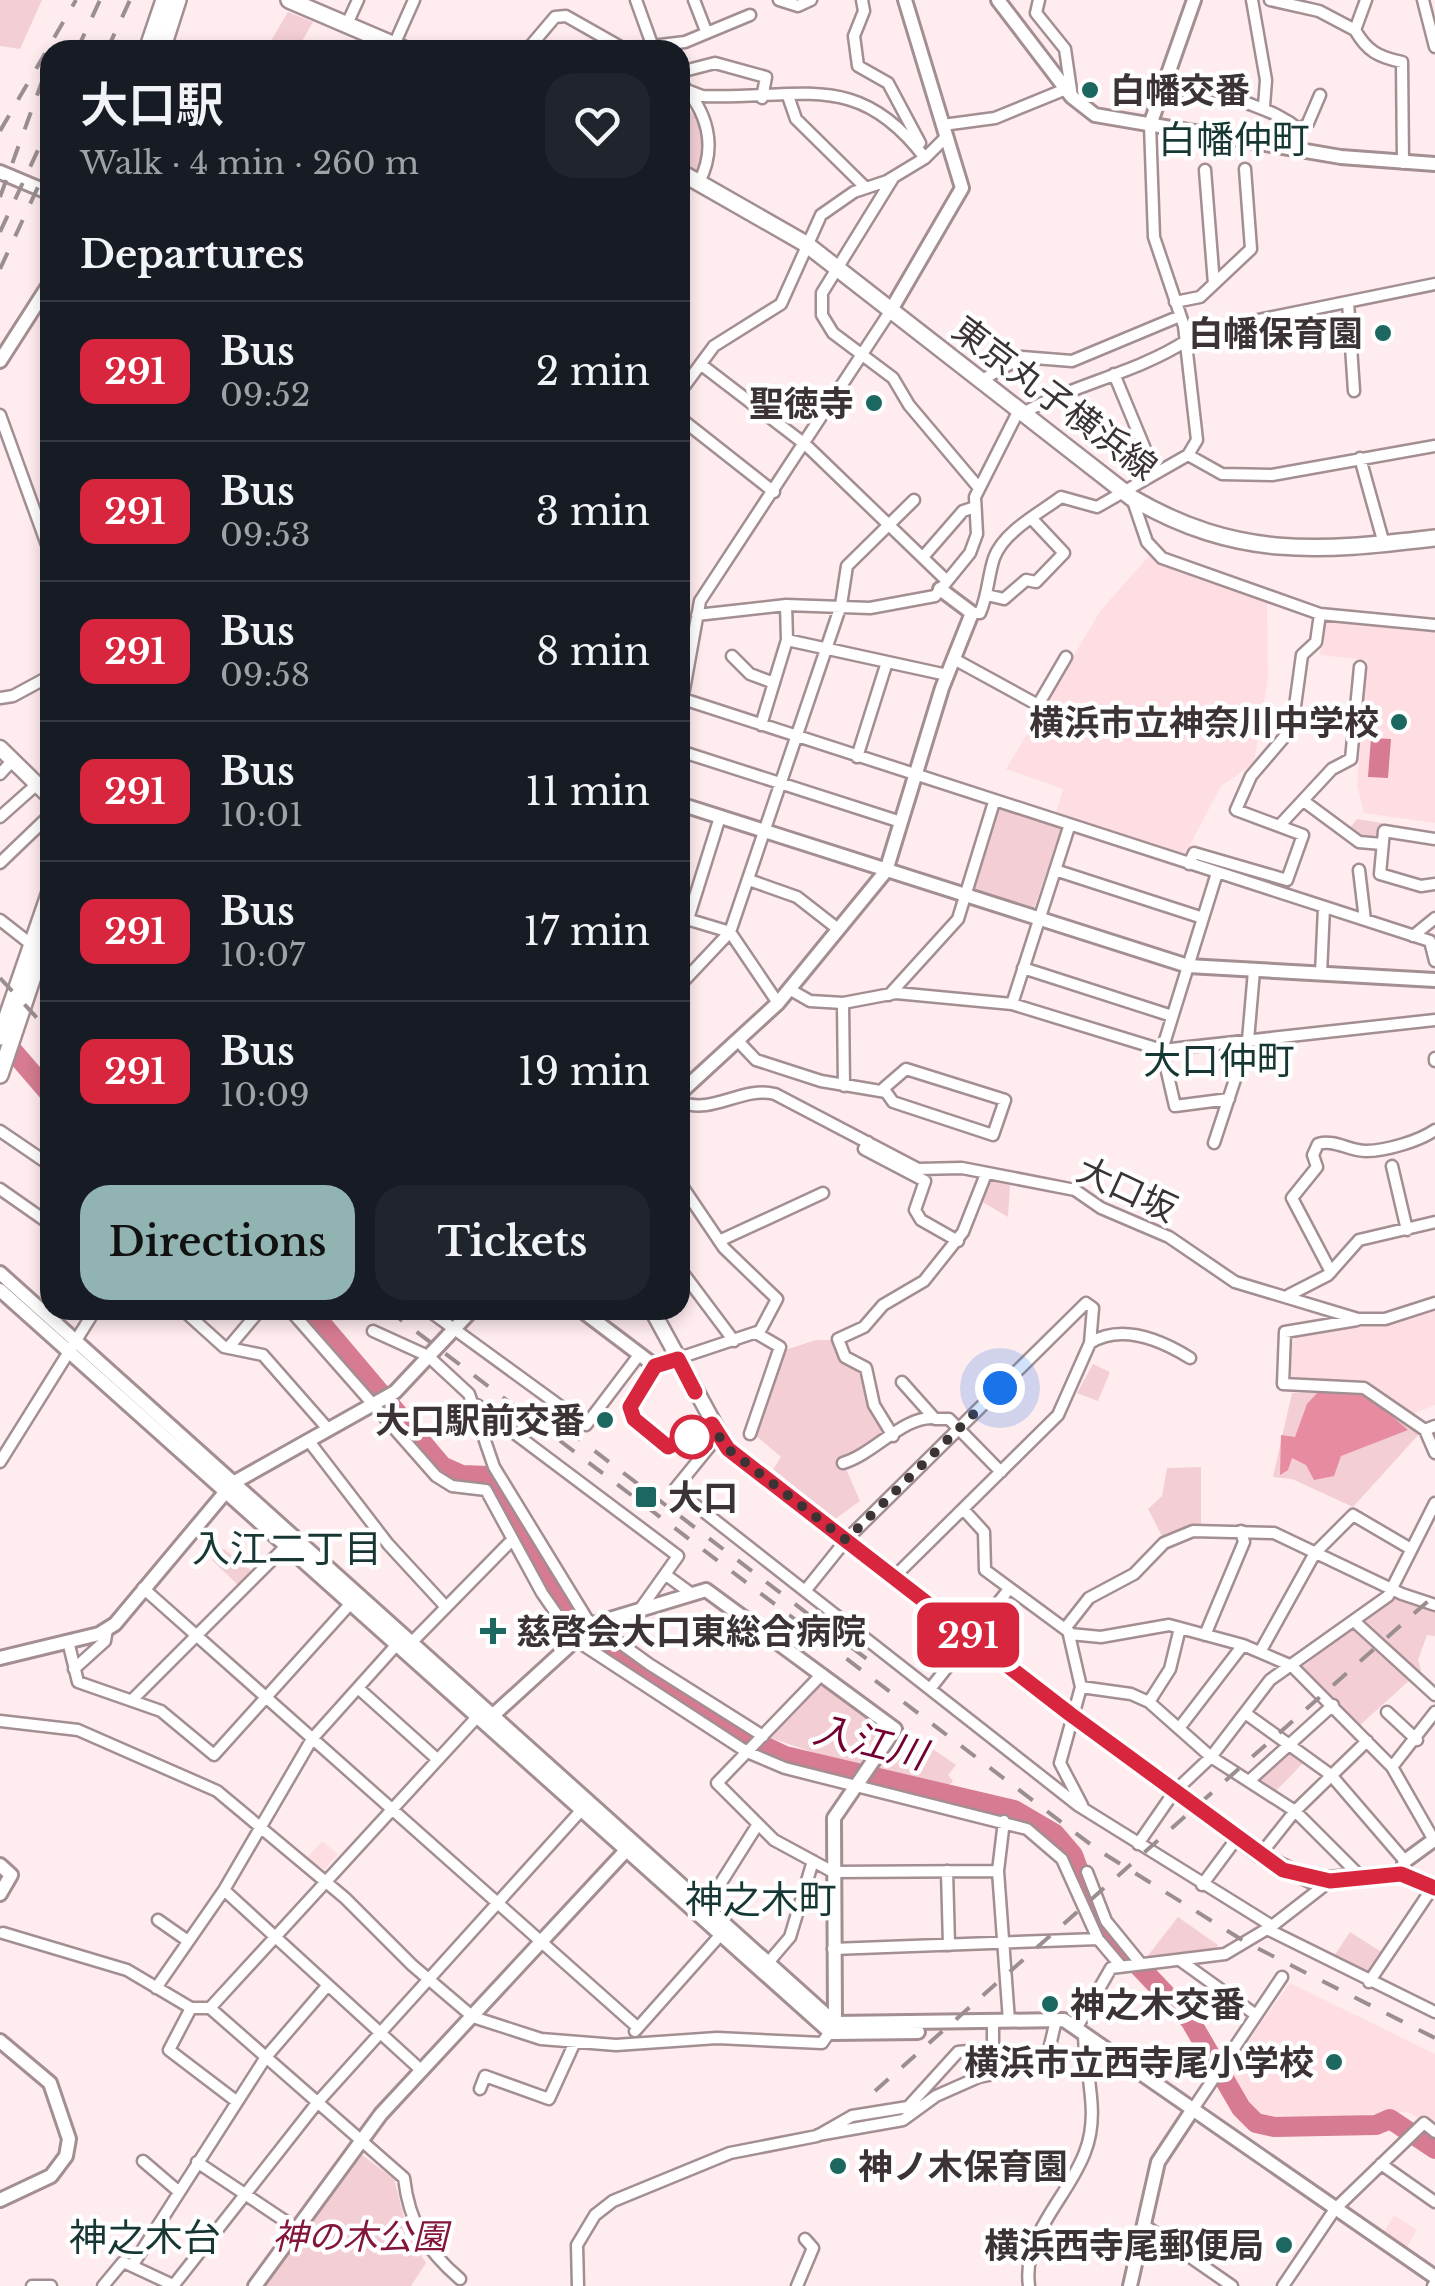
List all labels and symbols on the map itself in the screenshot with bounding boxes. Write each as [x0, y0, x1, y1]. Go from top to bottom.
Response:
place label: 白幡交番 [1110, 69, 1250, 112]
marker: 白幡交番 [1079, 79, 1101, 101]
district label: 白幡仲町 [1158, 116, 1310, 163]
street label: 東京丸子横浜線 [944, 307, 1166, 489]
place label: 白幡保育園 [1188, 312, 1363, 355]
marker: 白幡保育園 [1372, 322, 1394, 344]
place label: 聖徳寺 [749, 382, 854, 425]
marker: 聖徳寺 [863, 392, 885, 414]
place label: 横浜市立神奈川中学校 [1029, 701, 1379, 744]
marker: 横浜市立神奈川中学校 [1388, 711, 1410, 733]
district label: 大口仲町 [1143, 1037, 1295, 1084]
street label: 大口坂 [1070, 1147, 1184, 1231]
your location [975, 1363, 1025, 1413]
place label: 大口駅前交番 [375, 1399, 585, 1442]
marker: 大口駅前交番 [594, 1409, 616, 1431]
unlabelled marker [671, 1416, 713, 1458]
place label: 大口 [668, 1476, 738, 1519]
marker: 大口 [633, 1484, 659, 1510]
district label: 入江二丁目 [192, 1525, 382, 1572]
line badge: 291 [910, 1602, 1026, 1668]
place label: 慈啓会大口東総合病院 [516, 1610, 866, 1653]
marker: 慈啓会大口東総合病院 [480, 1618, 506, 1644]
water label: 入江川 [809, 1705, 935, 1780]
district label: 神之木町 [685, 1876, 837, 1923]
place label: 神之木交番 [1070, 1983, 1245, 2026]
marker: 神之木交番 [1039, 1993, 1061, 2015]
place label: 横浜市立西寺尾小学校 [964, 2041, 1314, 2084]
marker: 横浜市立西寺尾小学校 [1323, 2051, 1345, 2073]
place label: 神ノ木保育園 [858, 2145, 1068, 2188]
marker: 神ノ木保育園 [827, 2155, 849, 2177]
district label: 神之木台 [69, 2214, 221, 2261]
park label: 神の木公園 [272, 2215, 452, 2258]
place label: 横浜西寺尾郵便局 [984, 2224, 1264, 2267]
marker: 横浜西寺尾郵便局 [1273, 2234, 1295, 2256]

